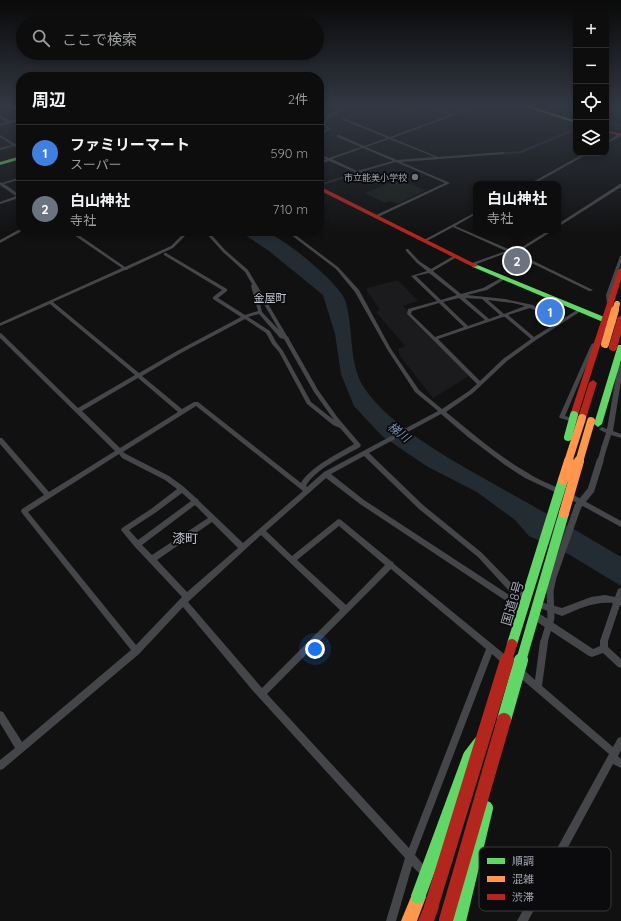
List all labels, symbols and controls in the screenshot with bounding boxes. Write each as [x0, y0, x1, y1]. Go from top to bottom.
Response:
map controls [573, 12, 609, 156]
button: + [573, 12, 609, 48]
search box [16, 16, 324, 60]
icon: search [30, 27, 52, 49]
text: ここで検索 [62, 30, 137, 49]
button: − [573, 48, 609, 84]
button: locate [573, 84, 609, 120]
text: 周辺 [32, 89, 66, 110]
text: 2件 [288, 91, 308, 107]
button: layers [573, 120, 609, 156]
text: ファミリーマート [70, 135, 190, 154]
text: 1 [42, 145, 48, 161]
text: 590 m [271, 145, 308, 161]
text: スーパー [70, 156, 122, 172]
place label: 市立能美小学校 [344, 172, 407, 183]
marker: 市立能美小学校 [410, 172, 420, 182]
popup [473, 181, 561, 233]
text: 白山神社 [487, 189, 547, 208]
text: 白山神社 [70, 191, 130, 210]
text: 2 [41, 201, 49, 217]
text: 710 m [273, 201, 308, 217]
text: 寺社 [487, 210, 513, 226]
text: 寺社 [70, 212, 96, 228]
pin: 2 [504, 246, 530, 276]
district label: 金屋町 [254, 291, 287, 305]
pin: 1 [537, 297, 563, 327]
water label: 梯川 [385, 419, 415, 446]
district label: 漆町 [172, 530, 198, 546]
street label: 国道8号 [498, 579, 526, 627]
your location [305, 639, 325, 659]
legend [479, 847, 611, 911]
text: 順調 [512, 854, 534, 868]
text: 混雑 [512, 872, 534, 886]
text: 渋滞 [512, 890, 534, 904]

